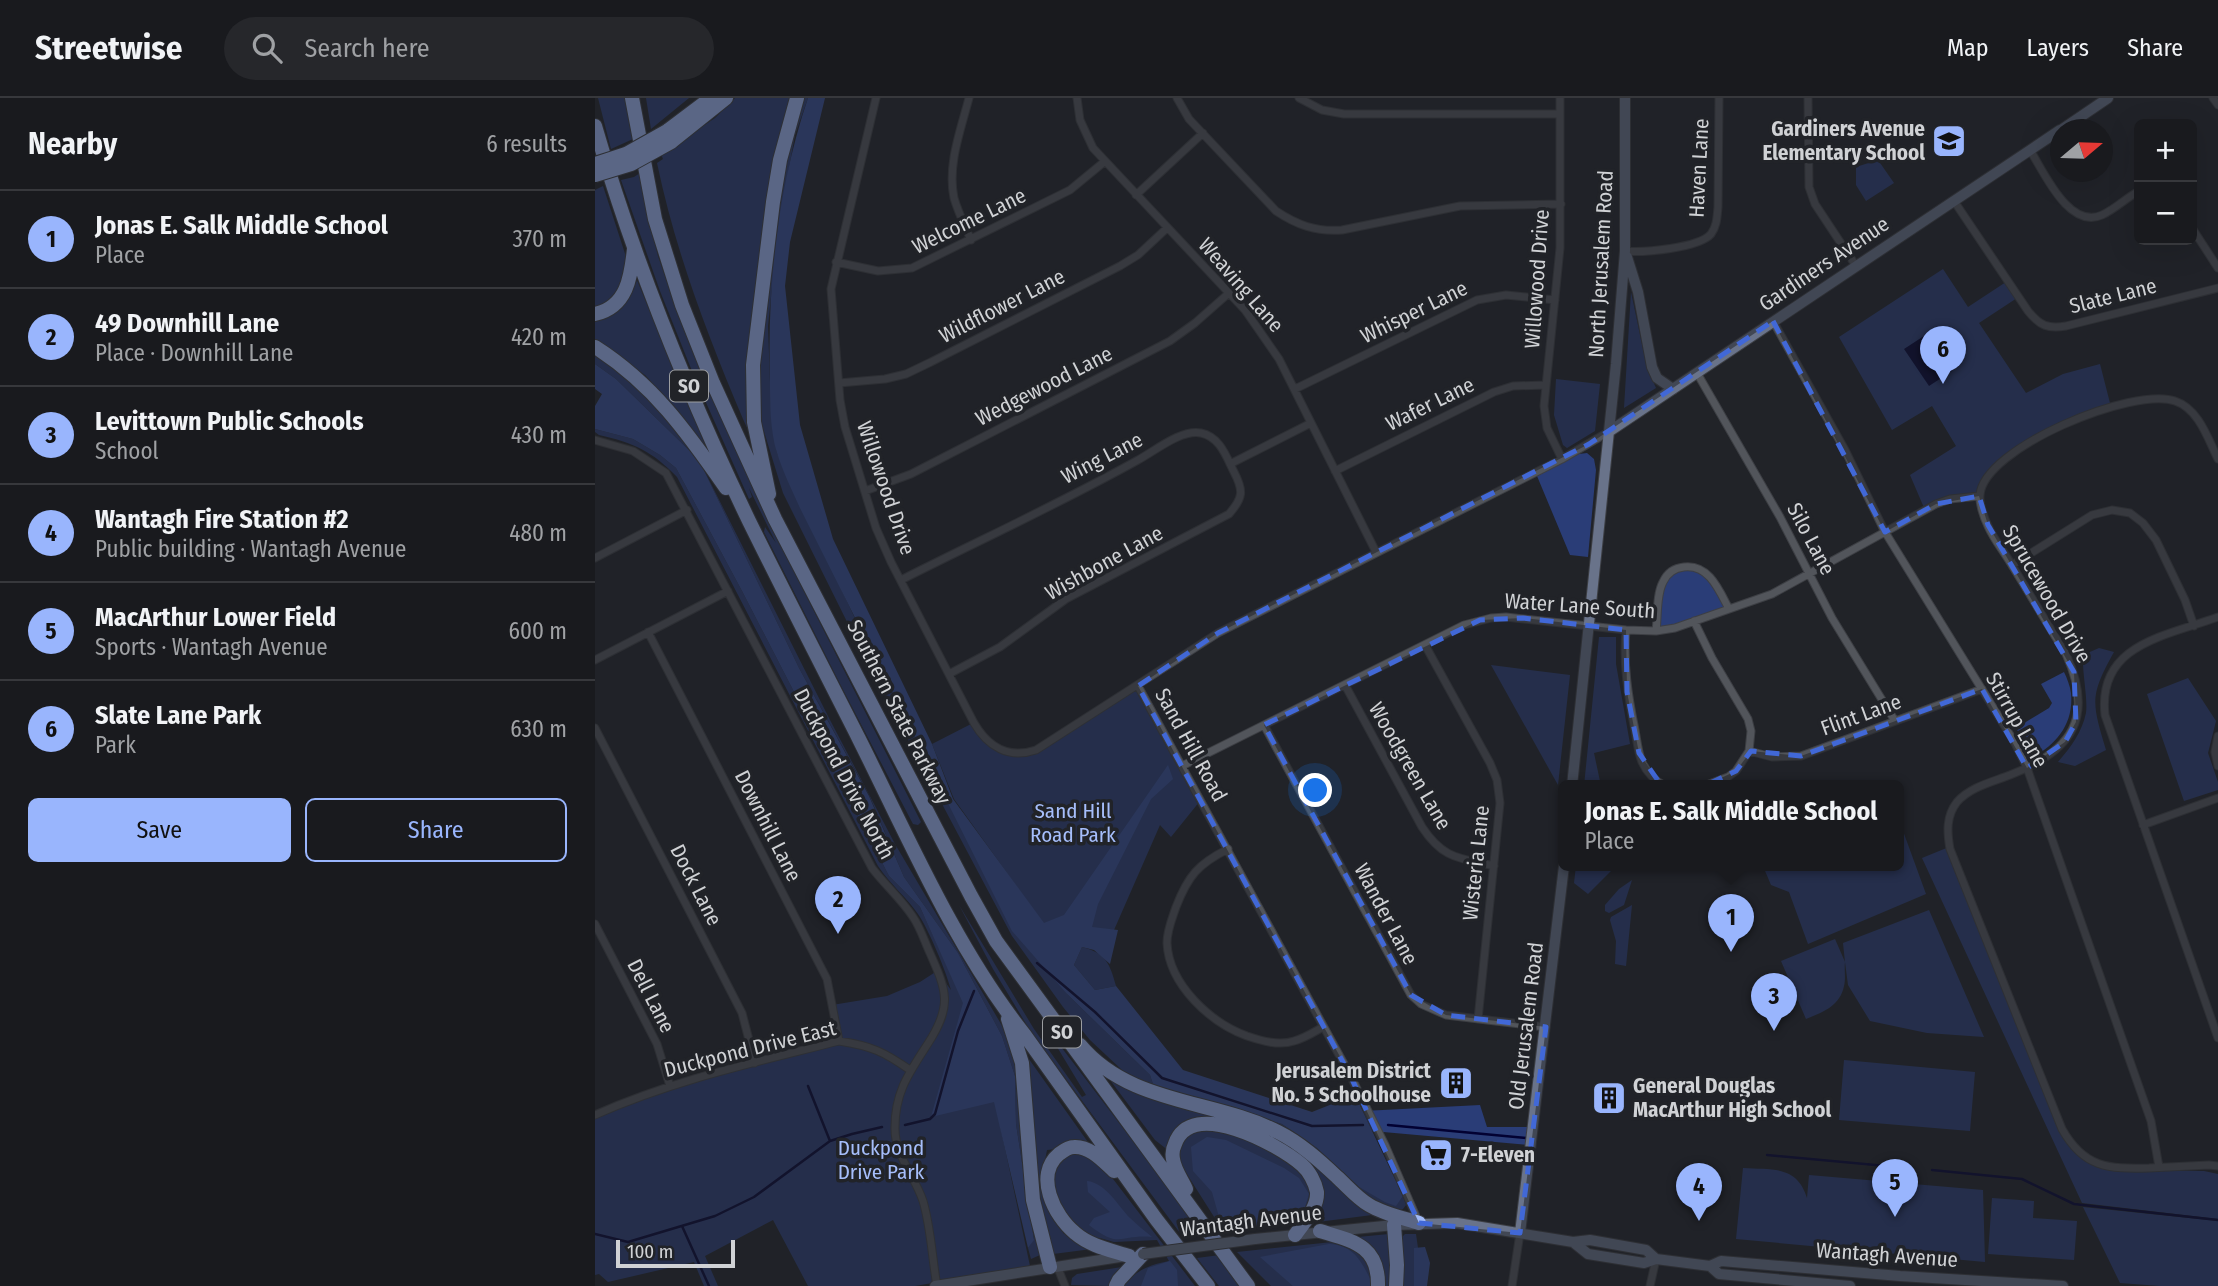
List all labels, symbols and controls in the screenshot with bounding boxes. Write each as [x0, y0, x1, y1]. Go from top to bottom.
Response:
search box [224, 17, 714, 80]
text: Streetwise [35, 28, 182, 68]
icon: search [248, 29, 286, 67]
text: Search here [304, 33, 430, 64]
text: Map [1947, 34, 1989, 62]
text: Layers [2027, 34, 2089, 62]
text: Share [2127, 34, 2183, 62]
place label: Gardiners Avenue Elementary School [1762, 116, 1925, 166]
street label: Haven Lane [1683, 118, 1715, 218]
north arrow [2050, 119, 2113, 182]
map controls [2134, 119, 2197, 245]
button: + [2134, 119, 2197, 182]
school or university icon: Gardiners Avenue Elementary School [1930, 122, 1968, 160]
text: Nearby [28, 126, 117, 162]
text: 6 results [486, 130, 567, 158]
street label: North Jerusalem Road [1583, 170, 1619, 358]
street label: Welcome Lane [908, 182, 1030, 260]
button: − [2134, 182, 2197, 245]
street label: Willowood Drive [1519, 208, 1555, 350]
text: Jonas E. Salk Middle School [95, 210, 388, 241]
street label: Gardiners Avenue [1754, 211, 1894, 317]
text: 1 [46, 225, 56, 253]
text: 370 m [513, 225, 567, 253]
street label: Weaving Lane [1193, 232, 1289, 338]
text: Place [95, 241, 145, 269]
street label: Wildflower Lane [935, 263, 1069, 349]
street label: Slate Lane [2067, 273, 2159, 319]
street label: Whisper Lane [1356, 275, 1472, 349]
text: 49 Downhill Lane [95, 308, 279, 339]
text: 2 [46, 323, 56, 351]
text: 420 m [511, 323, 567, 351]
pin: 6 [1920, 326, 1966, 384]
text: Place · Downhill Lane [95, 339, 293, 367]
street label: Wedgewood Lane [971, 340, 1117, 432]
road number: SO [670, 370, 708, 402]
street label: Wafer Lane [1382, 371, 1478, 437]
text: Levittown Public Schools [95, 406, 364, 437]
street label: Willowood Drive [851, 418, 921, 558]
text: 3 [46, 421, 56, 449]
text: 430 m [511, 421, 567, 449]
street label: Wing Lane [1057, 426, 1147, 490]
text: School [95, 437, 159, 465]
street label: Silo Lane [1781, 498, 1841, 580]
text: Wantagh Fire Station #2 [95, 504, 349, 535]
text: 4 [45, 519, 57, 547]
text: 480 m [509, 519, 567, 547]
street label: Wishbone Lane [1041, 520, 1167, 606]
street label: Sprucewood Drive [1997, 520, 2097, 668]
text: Public building · Wantagh Avenue [95, 535, 406, 563]
street label: Water Lane South [1504, 588, 1656, 624]
text: MacArthur Lower Field [95, 602, 336, 633]
street label: Southern State Parkway [841, 615, 957, 809]
text: 5 [45, 617, 57, 645]
text: 600 m [509, 617, 567, 645]
text: Sports · Wantagh Avenue [95, 633, 328, 661]
street label: Stirrup Lane [1980, 668, 2054, 772]
street label: Duckpond Drive North [788, 684, 900, 864]
street label: Sand Hill Road [1149, 684, 1233, 806]
street label: Flint Lane [1817, 688, 1905, 742]
street label: Woodgreen Lane [1363, 698, 1457, 834]
text: Slate Lane Park [95, 700, 261, 731]
text: 6 [45, 715, 57, 743]
text: 630 m [510, 715, 567, 743]
text: Park [95, 731, 136, 759]
street label: Downhill Lane [729, 766, 807, 886]
your location [1298, 773, 1332, 807]
popup [1558, 780, 1904, 871]
text: Jonas E. Salk Middle School [1585, 796, 1877, 827]
button: Save [28, 798, 291, 862]
button: Share [305, 798, 567, 862]
park label: Sand Hill Road Park [1030, 798, 1116, 848]
street label: Wisteria Lane [1457, 804, 1495, 922]
text: Place [1585, 827, 1634, 855]
street label: Dock Lane [664, 840, 728, 930]
street label: Wander Lane [1348, 859, 1424, 969]
pin: 2 [815, 876, 861, 934]
pin: 1 [1708, 894, 1754, 952]
street label: Old Jerusalem Road [1503, 941, 1549, 1111]
street label: Dell Lane [621, 955, 681, 1037]
pin: 3 [1751, 973, 1797, 1031]
street label: Duckpond Drive East [661, 1015, 839, 1083]
road number: SO [1043, 1016, 1081, 1048]
place label: Jerusalem District No. 5 Schoolhouse [1271, 1058, 1432, 1108]
building icon: Jerusalem District No. 5 Schoolhouse [1437, 1064, 1475, 1102]
place label: General Douglas MacArthur High School [1633, 1073, 1832, 1123]
building icon: General Douglas MacArthur High School [1590, 1079, 1628, 1117]
park label: Duckpond Drive Park [838, 1135, 925, 1185]
supermarket icon: 7-Eleven [1417, 1136, 1455, 1174]
place label: 7-Eleven [1461, 1142, 1535, 1168]
pin: 5 [1872, 1159, 1918, 1217]
pin: 4 [1676, 1163, 1722, 1221]
street label: Wantagh Avenue [1179, 1199, 1323, 1243]
scale bar [616, 1237, 735, 1269]
street label: Wantagh Avenue [1815, 1237, 1959, 1273]
text: 100 m [627, 1240, 673, 1263]

